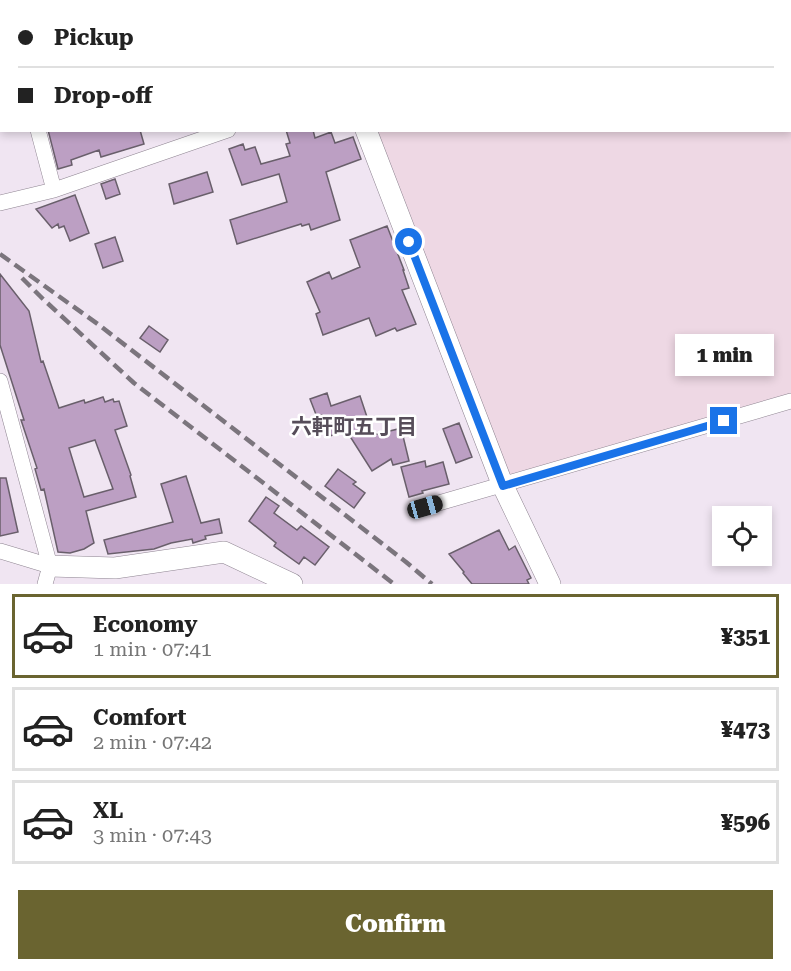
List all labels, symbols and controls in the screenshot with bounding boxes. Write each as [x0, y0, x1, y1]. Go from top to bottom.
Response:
text: Pickup [54, 25, 134, 50]
text: Drop-off [54, 83, 152, 108]
route start [395, 228, 422, 255]
callout: 1 min [674, 334, 774, 376]
text: 1 min [696, 343, 753, 367]
route end [710, 407, 737, 434]
district label: 六軒町五丁目 [291, 415, 417, 439]
car [405, 493, 445, 521]
map controls [712, 506, 772, 566]
button: locate [712, 506, 772, 566]
icon: car [21, 609, 75, 663]
text: Economy [93, 612, 197, 637]
text: ¥351 [721, 624, 770, 649]
text: 1 min · 07:41 [93, 637, 212, 661]
icon: car [21, 702, 75, 756]
text: Comfort [93, 705, 186, 730]
text: ¥473 [721, 717, 770, 742]
text: 2 min · 07:42 [93, 730, 212, 754]
icon: car [21, 795, 75, 849]
text: XL [93, 798, 123, 823]
text: ¥596 [721, 810, 770, 835]
text: 3 min · 07:43 [93, 823, 212, 847]
button: Confirm [18, 890, 773, 959]

